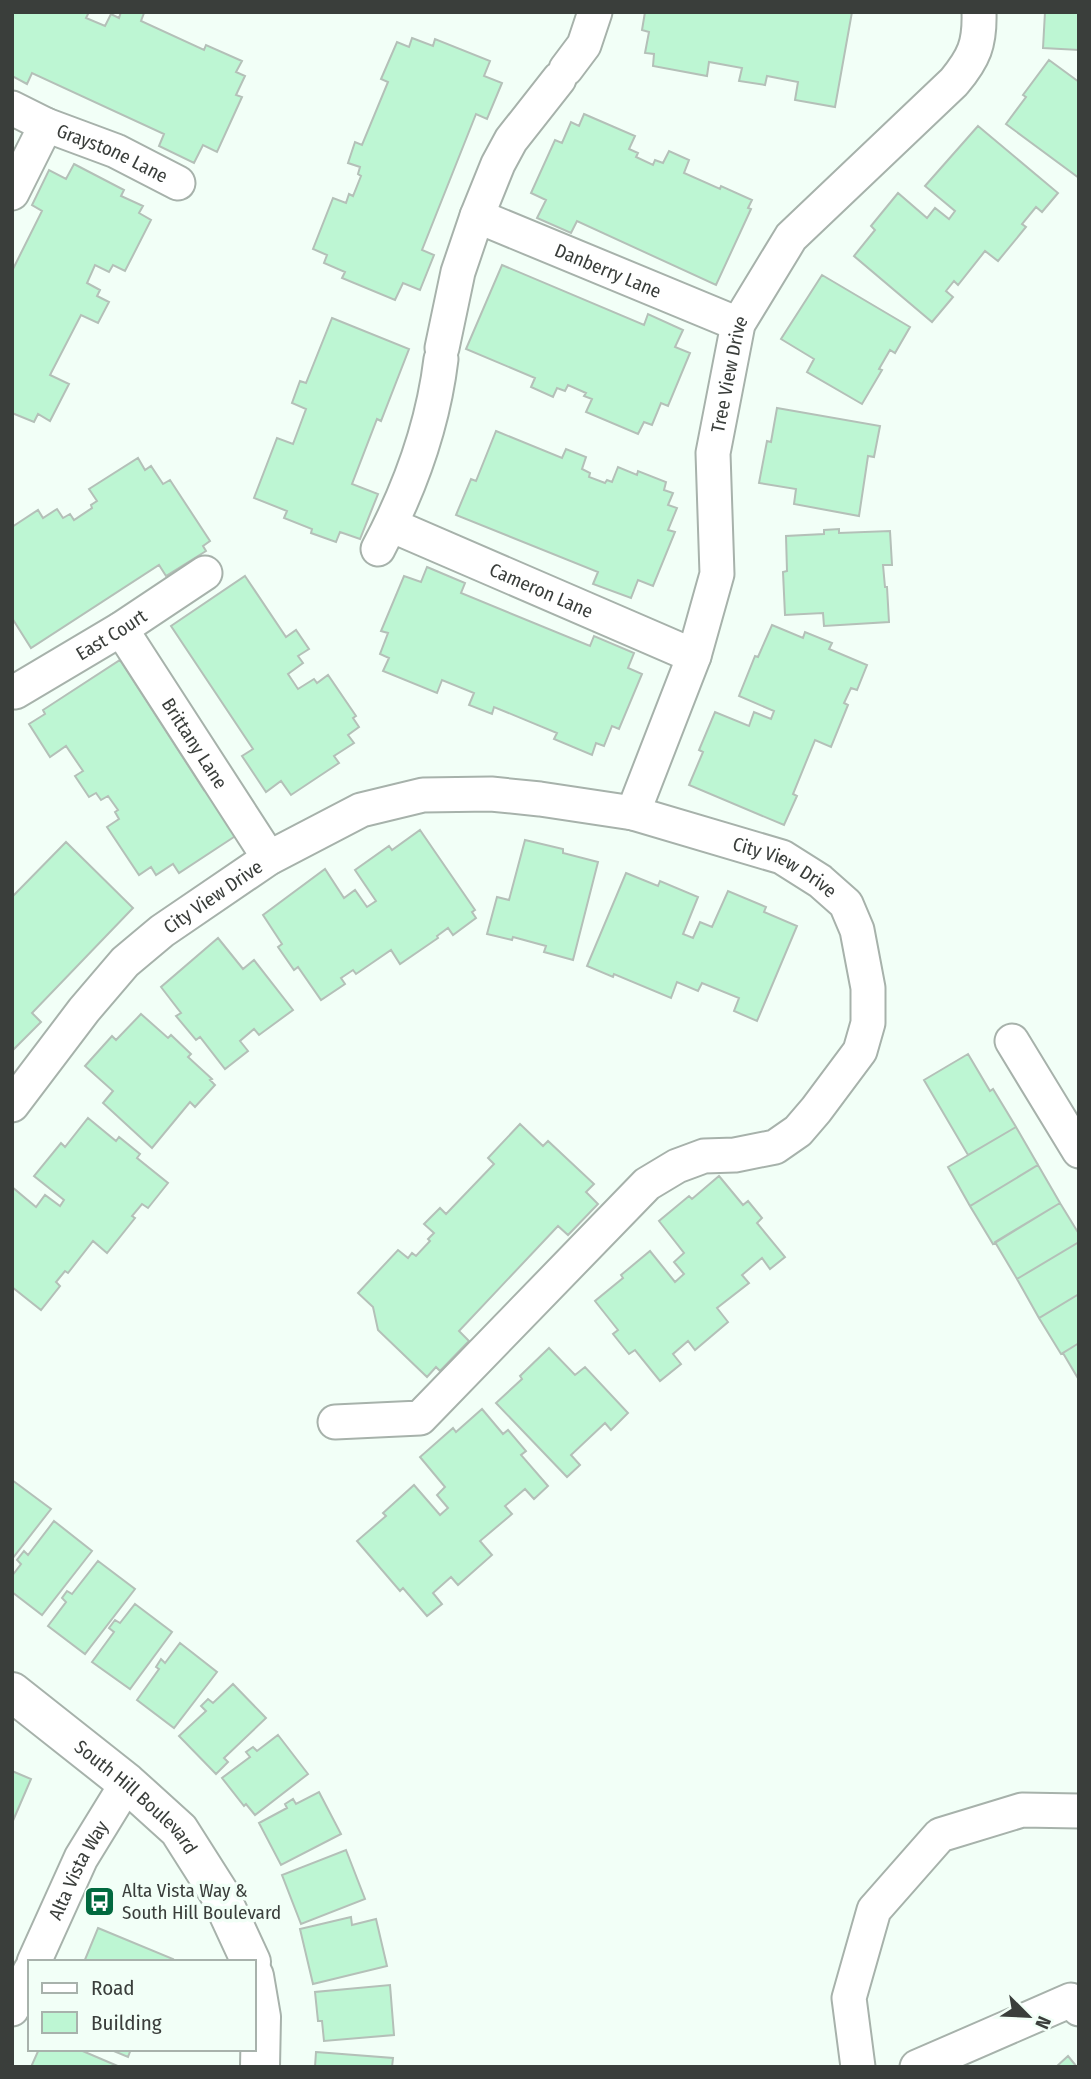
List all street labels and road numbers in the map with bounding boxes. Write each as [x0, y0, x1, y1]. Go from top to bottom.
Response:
street label: Graystone Lane [54, 119, 172, 187]
street label: Danberry Lane [552, 238, 665, 303]
street label: Tree View Drive [706, 311, 752, 435]
street label: Cameron Lane [486, 558, 597, 623]
street label: East Court [72, 603, 151, 665]
street label: Brittany Lane [157, 694, 233, 793]
street label: City View Drive [730, 832, 842, 902]
street label: City View Drive [159, 855, 267, 938]
street label: South Hill Boulevard [70, 1735, 203, 1858]
street label: Alta Vista Way [43, 1816, 113, 1923]

